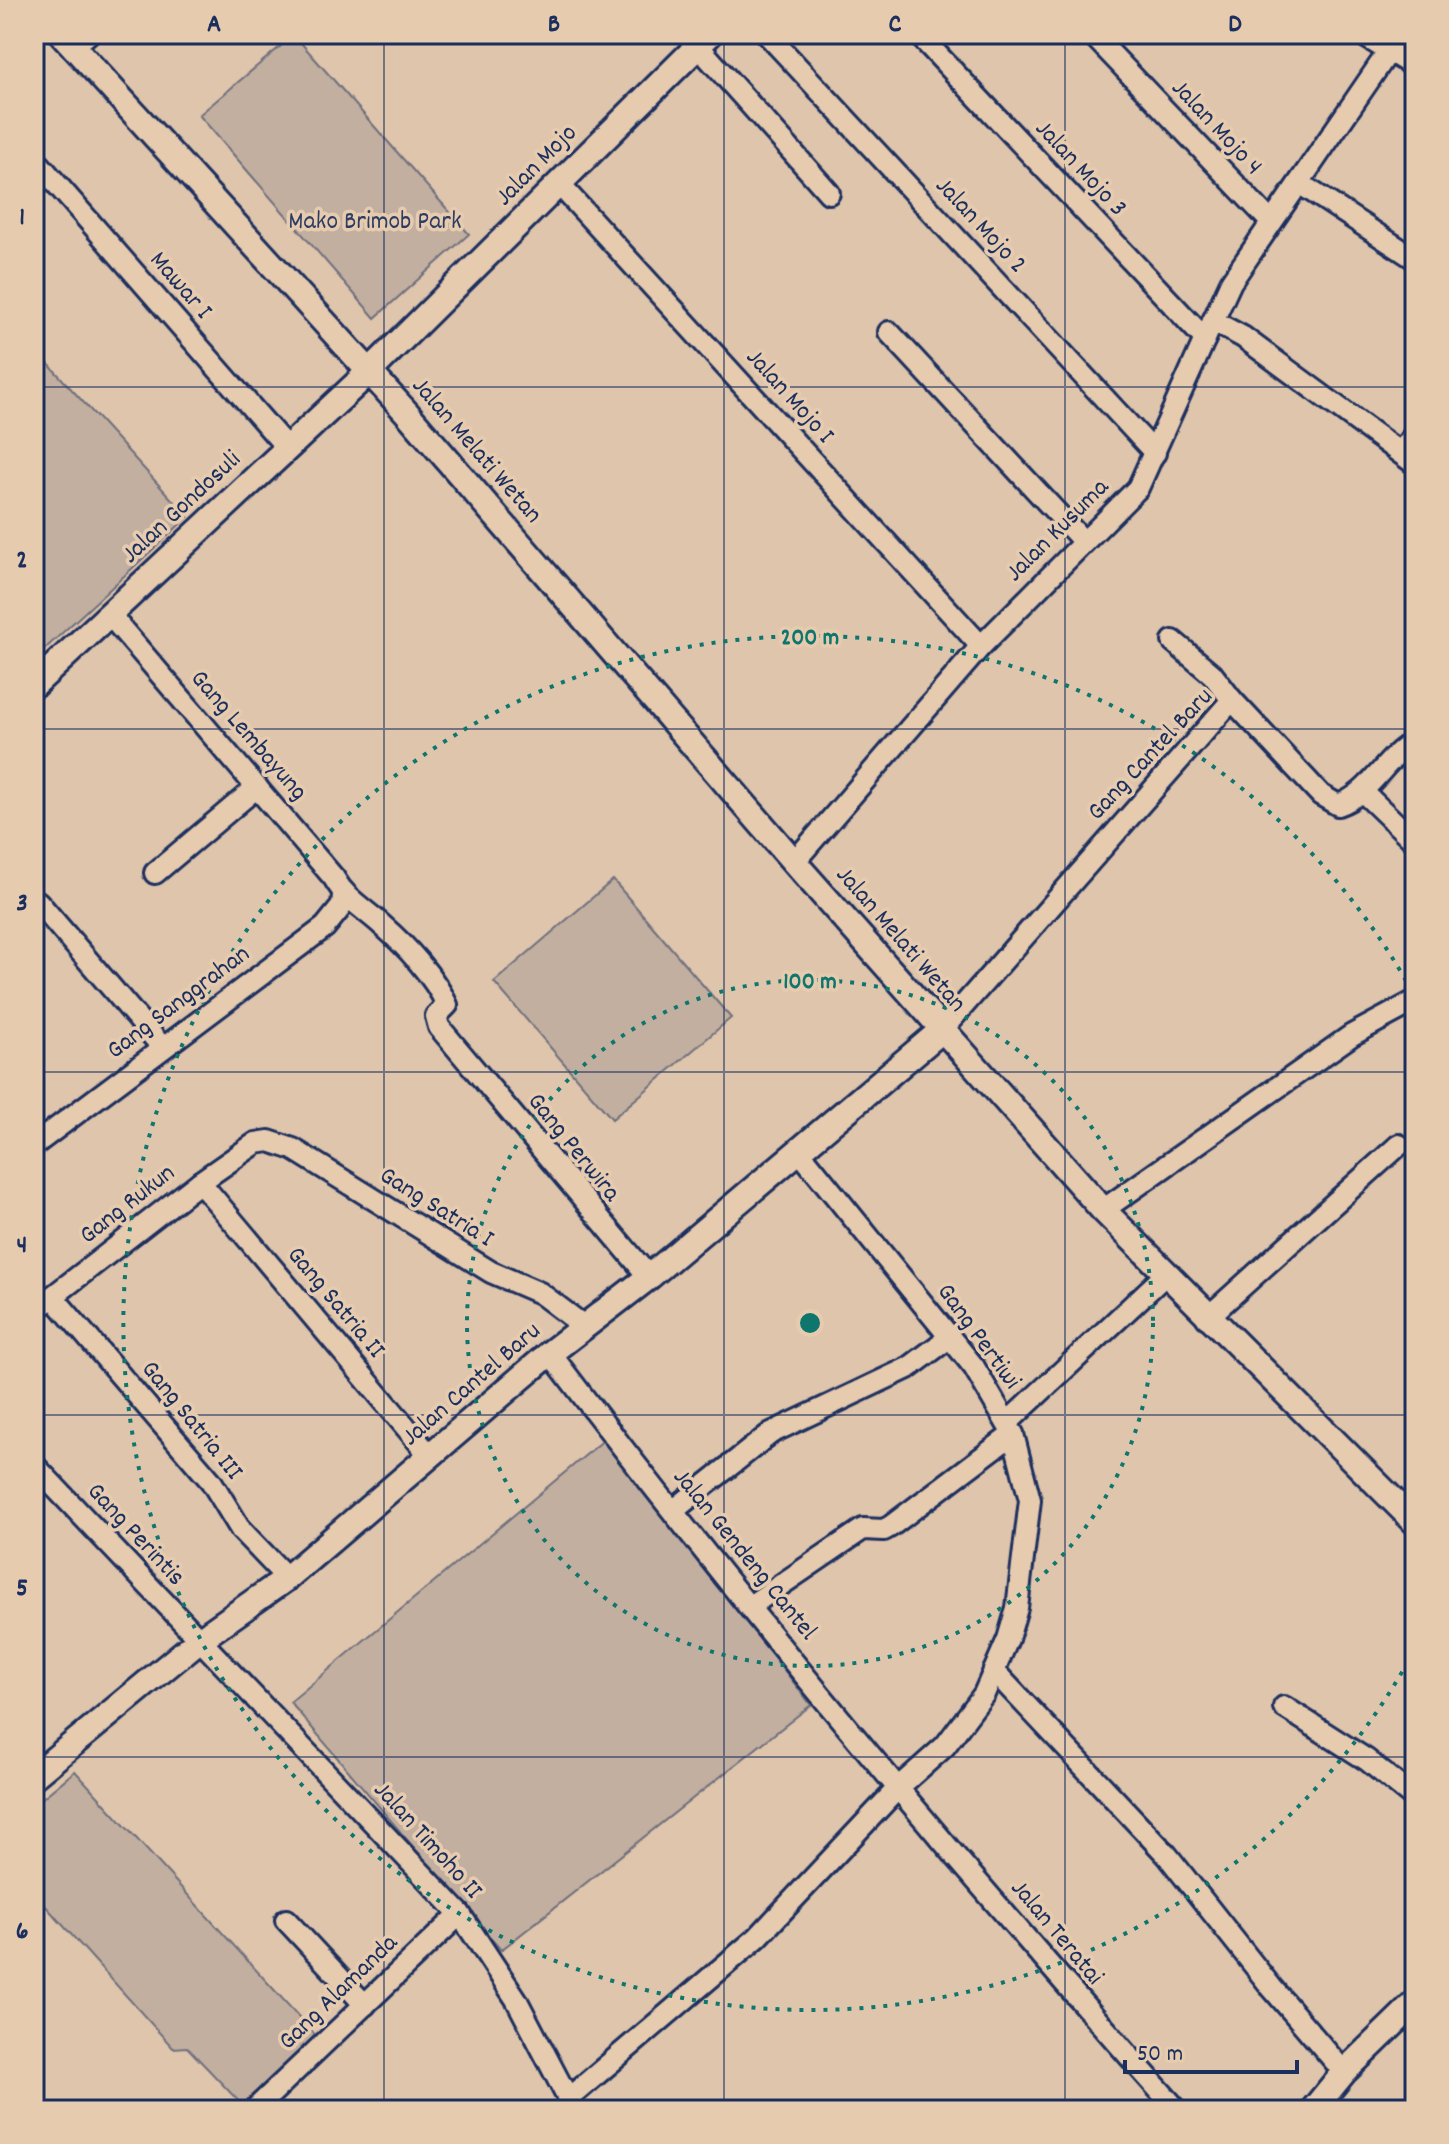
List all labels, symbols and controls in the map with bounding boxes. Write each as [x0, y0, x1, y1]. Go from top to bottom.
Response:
text: A [207, 7, 221, 44]
text: B [548, 7, 560, 44]
text: C [889, 7, 902, 44]
text: D [1228, 7, 1242, 44]
street label: Jalan Mojo 4 [1162, 72, 1270, 184]
street label: Jalan Mojo 3 [1025, 112, 1135, 226]
street label: Jalan Mojo [487, 116, 587, 216]
street label: Jalan Mojo 2 [925, 169, 1035, 283]
text: 1 [19, 200, 25, 237]
park label: Mako Brimob Park [288, 204, 462, 241]
street label: Mawar I [140, 244, 220, 328]
street label: Jalan Mojo I [736, 341, 842, 453]
street label: Jalan Melati Wetan [402, 370, 550, 532]
street label: Jalan Gondosuli [114, 443, 250, 573]
street label: Jalan Kusuma [998, 470, 1119, 591]
text: 2 [16, 543, 28, 580]
text: 200 m [781, 622, 839, 656]
street label: Gang Lembayung [181, 662, 315, 810]
street label: Gang Cantel Baru [1079, 680, 1223, 830]
street label: Jalan Melati Wetan [826, 859, 974, 1021]
text: 3 [16, 886, 28, 923]
street label: Gang Sanggrahan [100, 937, 258, 1069]
text: 100 m [783, 966, 837, 1000]
street label: Gang Perwira [517, 1085, 629, 1211]
street label: Gang Rukun [72, 1156, 184, 1254]
street label: Gang Satria I [372, 1158, 500, 1258]
text: 4 [17, 1228, 27, 1265]
street label: Gang Satria II [277, 1239, 393, 1367]
street label: Gang Pertiwi [927, 1276, 1029, 1398]
centre of rings [796, 1309, 824, 1337]
street label: Jalan Cantel Baru [394, 1314, 550, 1456]
street label: Gang Satria III [131, 1353, 251, 1489]
street label: Jalan Gendeng Cantel [663, 1461, 825, 1649]
street label: Gang Perintis [77, 1475, 193, 1595]
text: 5 [16, 1571, 28, 1608]
street label: Jalan Timoho II [364, 1774, 490, 1908]
street label: Jalan Teratai [1001, 1872, 1112, 1994]
text: 6 [16, 1914, 28, 1951]
street label: Gang Alamanda [271, 1926, 408, 2060]
scale bar [1125, 2024, 1297, 2074]
text: 50 m [1137, 2038, 1183, 2072]

